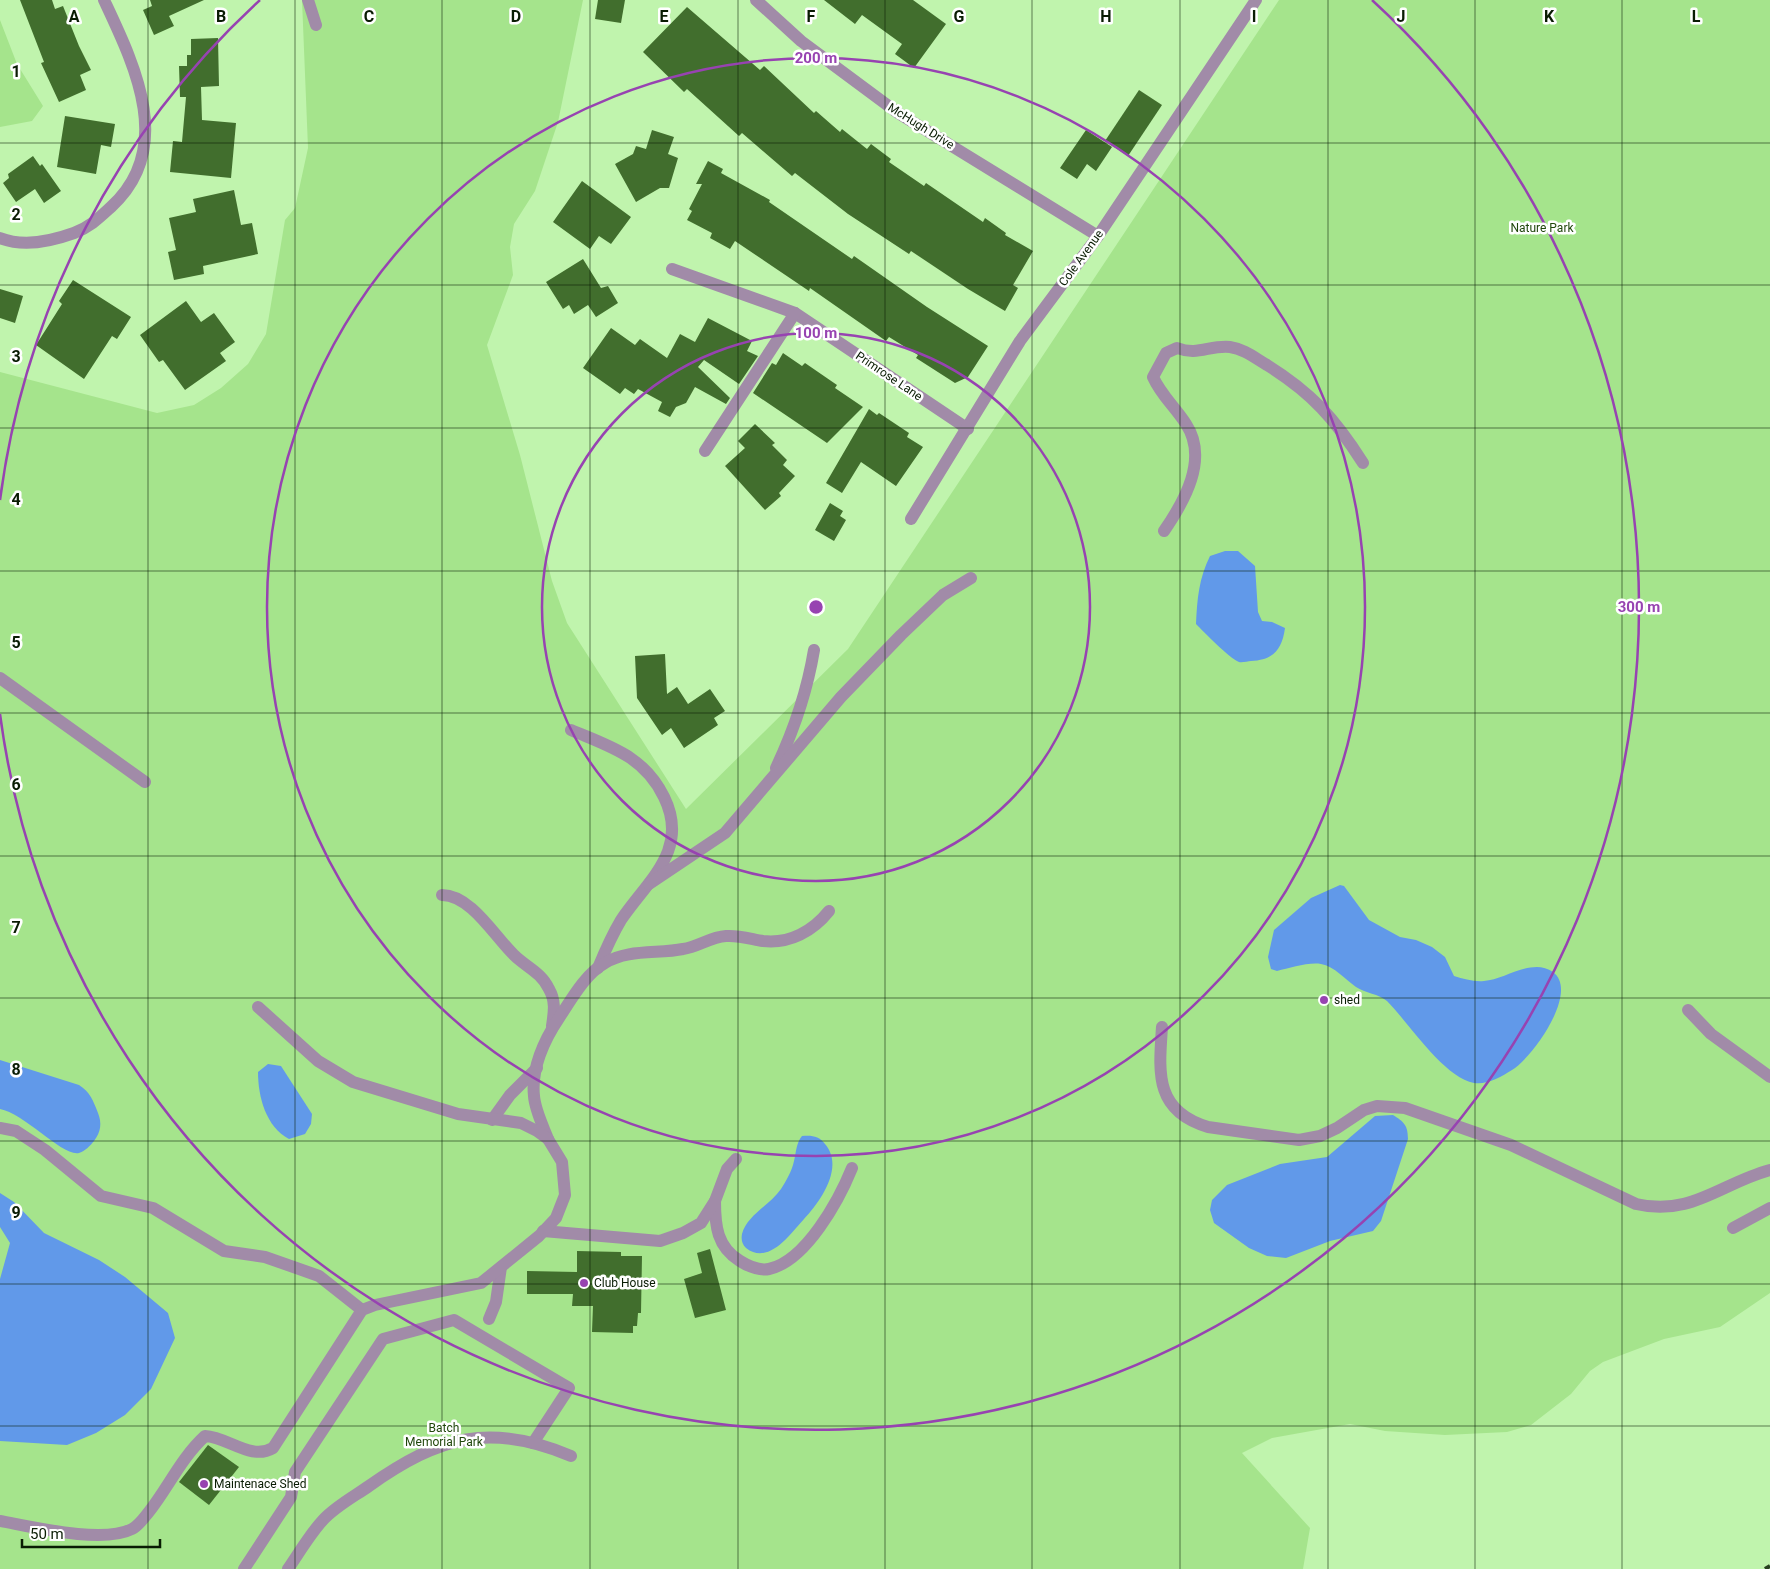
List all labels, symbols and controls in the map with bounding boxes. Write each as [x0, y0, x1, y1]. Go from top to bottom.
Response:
text: A [69, 7, 80, 26]
text: B [216, 7, 226, 26]
text: C [364, 7, 374, 26]
text: D [511, 7, 521, 26]
text: E [660, 7, 669, 26]
text: F [807, 7, 816, 26]
text: G [954, 7, 965, 26]
text: H [1100, 7, 1112, 26]
text: I [1252, 7, 1256, 26]
text: J [1397, 7, 1405, 26]
text: K [1544, 7, 1555, 26]
text: L [1692, 7, 1701, 26]
text: 200 m [795, 49, 837, 67]
text: 1 [11, 62, 21, 81]
street label: McHugh Drive [885, 100, 957, 152]
text: 2 [11, 205, 21, 224]
park label: Nature Park [1510, 221, 1574, 235]
street label: Cole Avenue [1056, 227, 1106, 289]
text: 100 m [795, 324, 837, 342]
text: 3 [11, 347, 21, 366]
street label: Primrose Lane [853, 349, 925, 403]
text: 4 [11, 490, 21, 509]
centre of rings [807, 598, 825, 616]
text: 300 m [1618, 598, 1660, 616]
text: 5 [11, 633, 21, 652]
text: 6 [11, 775, 21, 794]
text: 7 [11, 918, 21, 937]
place label: shed [1334, 993, 1360, 1007]
marker: shed [1318, 994, 1330, 1006]
text: 8 [11, 1060, 21, 1079]
text: 9 [11, 1203, 21, 1222]
place label: Club House [594, 1276, 656, 1290]
marker: Club House [578, 1277, 590, 1289]
park label: Batch Memorial Park [405, 1421, 484, 1449]
place label: Maintenace Shed [214, 1477, 306, 1491]
marker: Maintenace Shed [198, 1478, 210, 1490]
scale bar [22, 1516, 160, 1548]
text: 50 m [30, 1525, 64, 1543]

